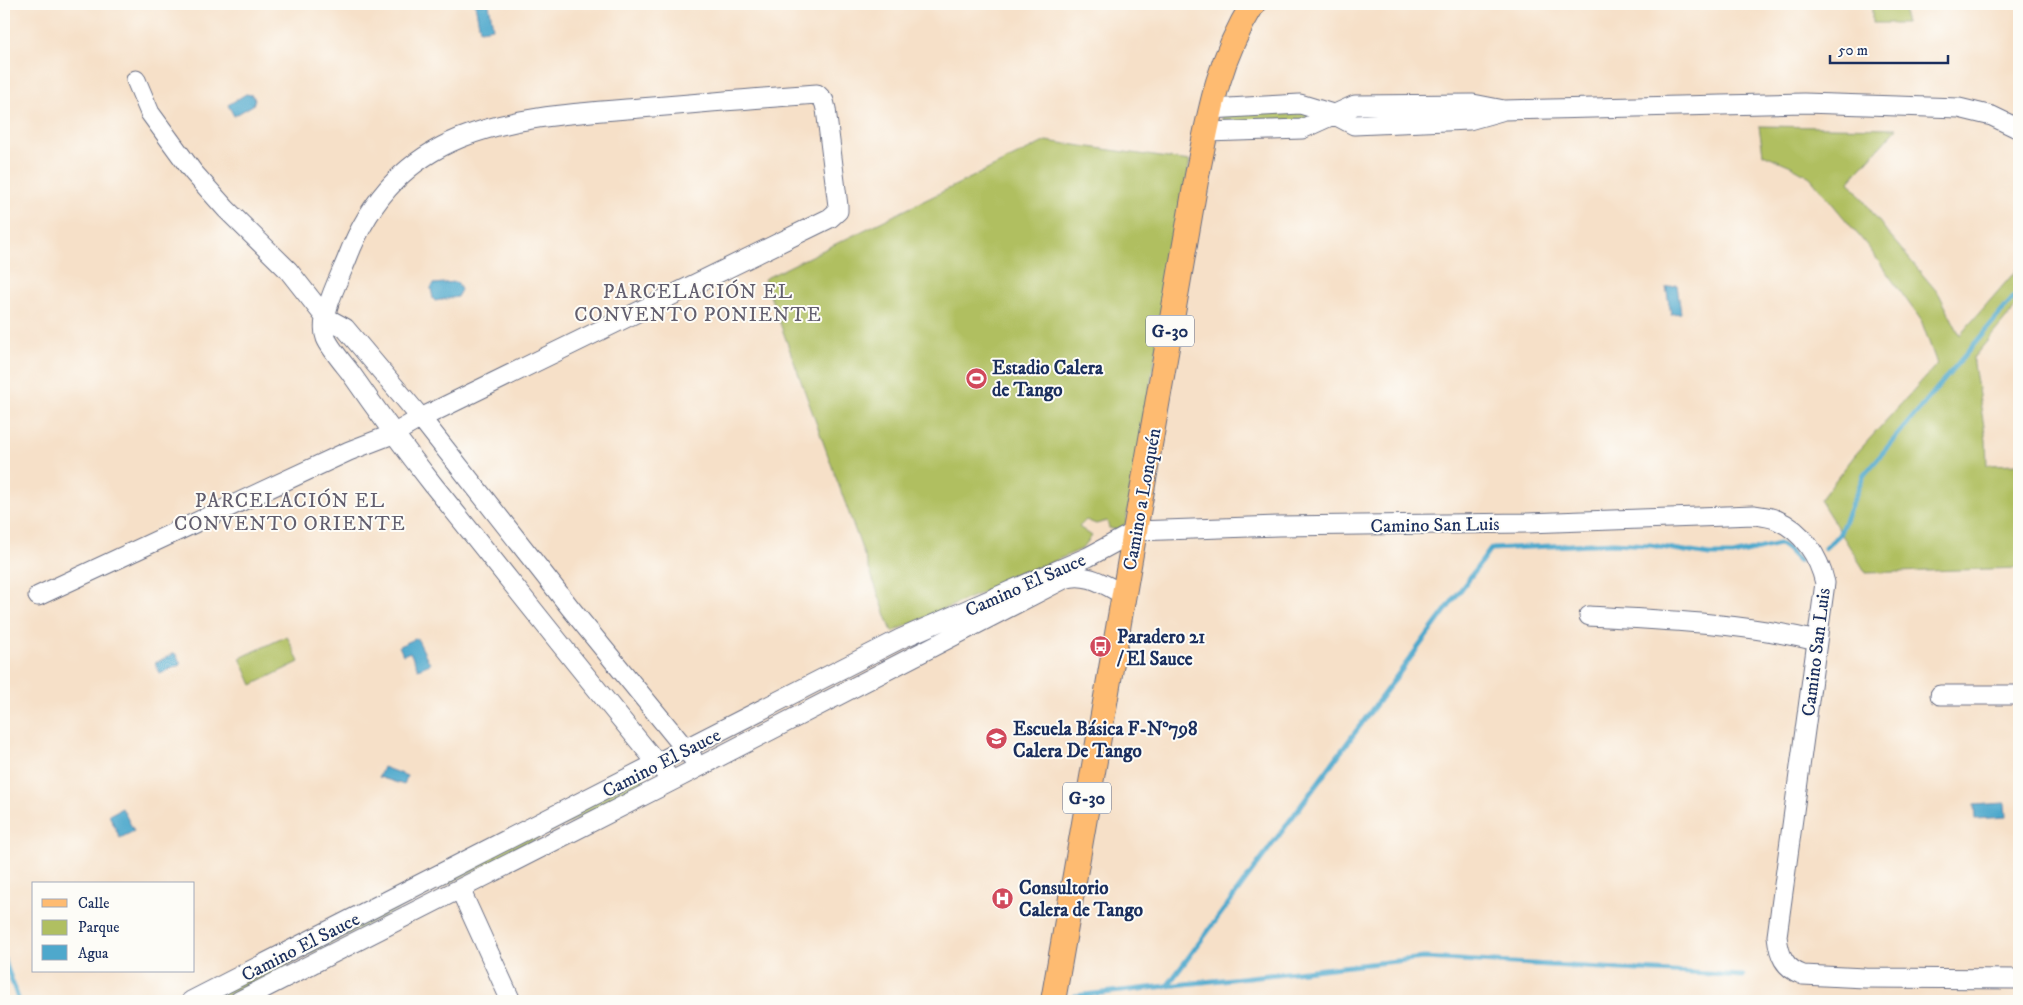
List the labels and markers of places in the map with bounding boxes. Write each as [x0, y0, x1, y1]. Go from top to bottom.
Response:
place label: Estadio Calera de Tango [992, 357, 1104, 402]
sports icon: Estadio Calera de Tango [964, 366, 988, 390]
place label: Paradero 21 / El Sauce [1116, 626, 1205, 671]
bus stop icon: Paradero 21 / El Sauce [1089, 635, 1113, 659]
place label: Escuela Básica F-N°798 Calera De Tango [1013, 718, 1198, 763]
school or university icon: Escuela Básica F-N°798 Calera De Tango [985, 727, 1009, 751]
place label: Consultorio Calera de Tango [1019, 877, 1143, 922]
hospital icon: Consultorio Calera de Tango [991, 886, 1015, 910]

